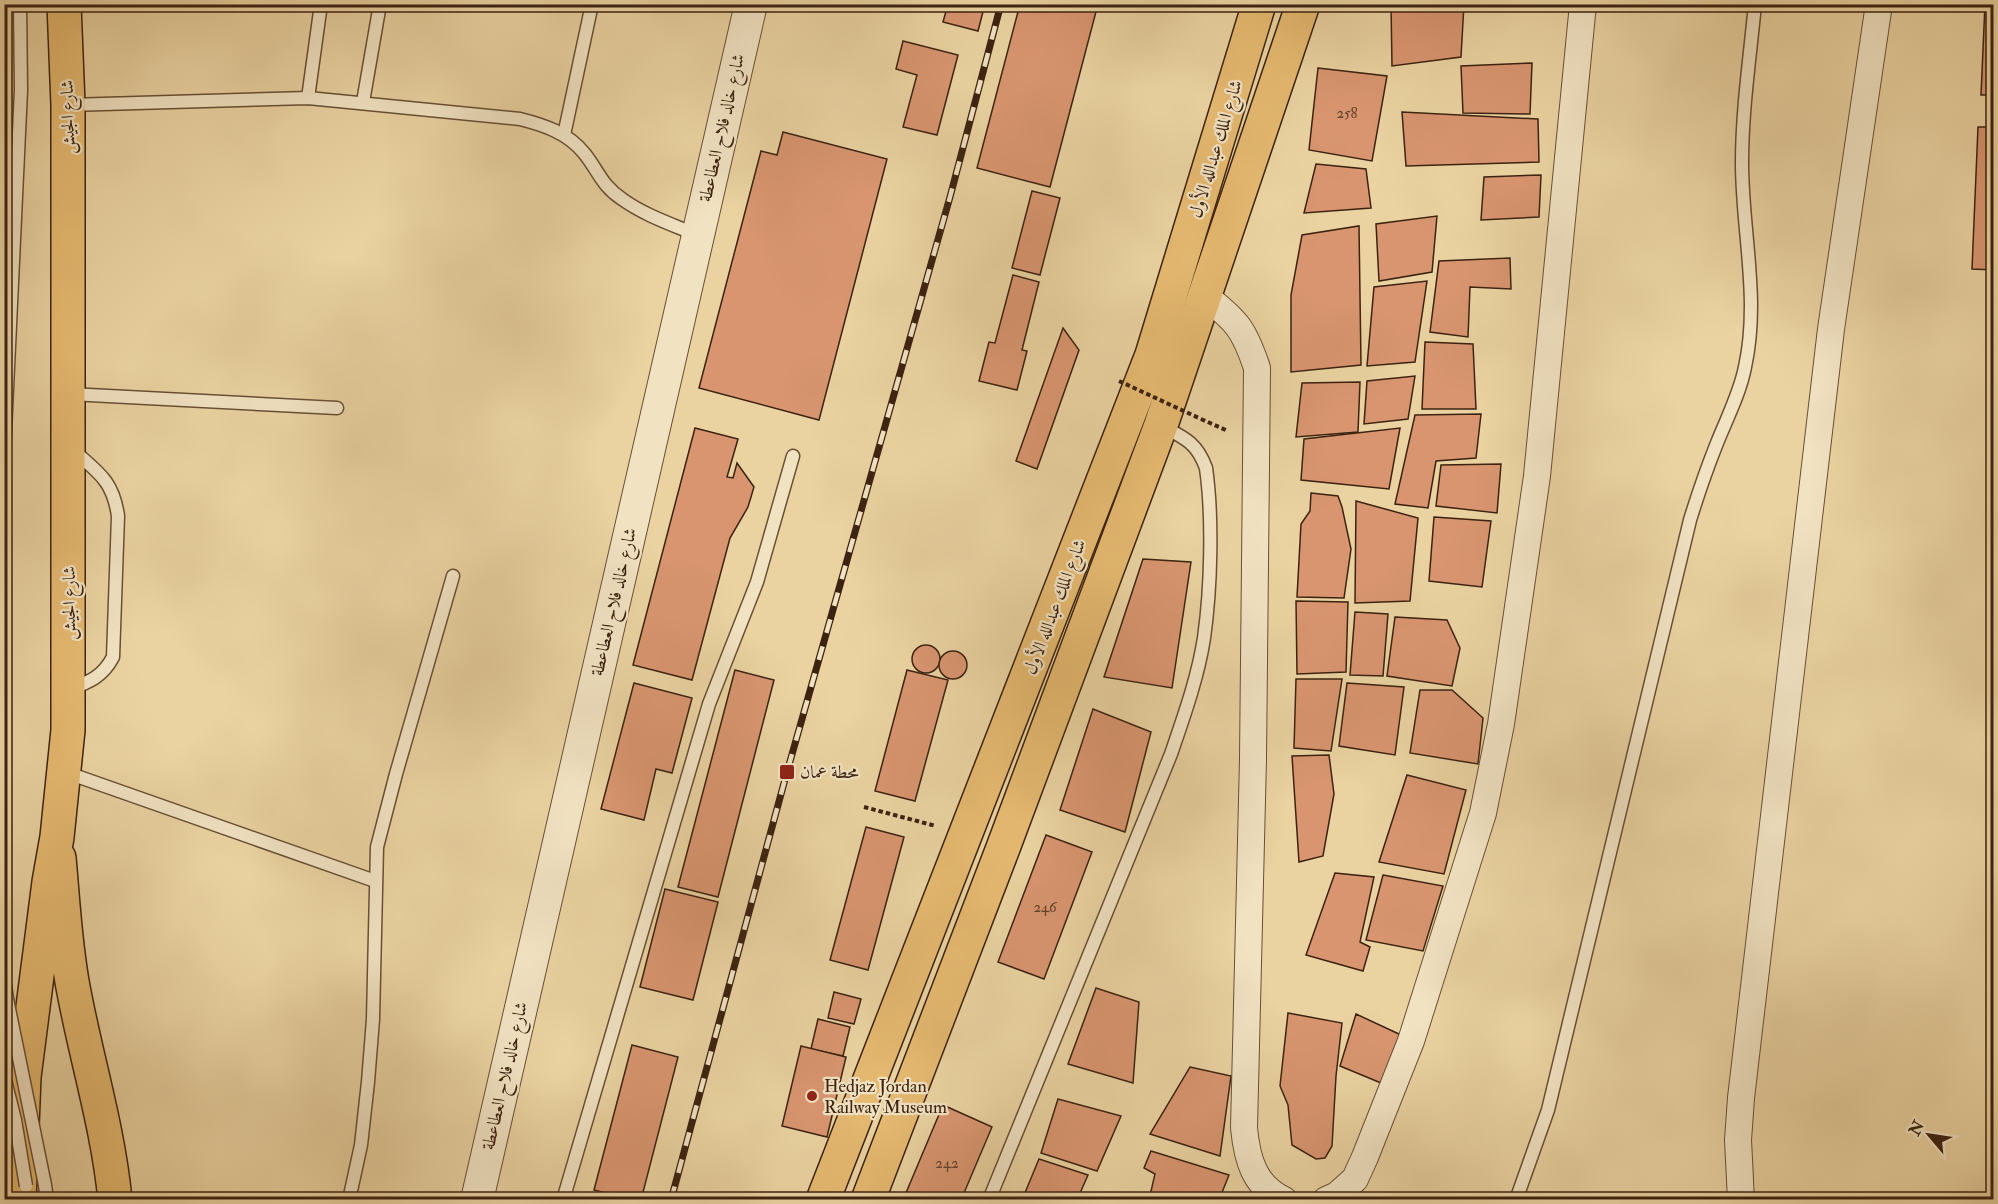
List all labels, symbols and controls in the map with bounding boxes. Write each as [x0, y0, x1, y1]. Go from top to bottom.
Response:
street label: شارع خالد فلاح العطاعطة [694, 52, 754, 205]
street label: شارع الملك عبدالله الأول [1182, 77, 1251, 222]
street label: شارع الجيش [56, 80, 83, 154]
house number: 258 [1336, 104, 1358, 123]
street label: شارع خالد فلاح العطاعطة [586, 526, 646, 679]
street label: شارع الملك عبدالله الأول [1017, 535, 1094, 679]
street label: شارع الجيش [58, 566, 84, 640]
place label: محطة عمان [800, 761, 859, 784]
marker: محطة عمان [778, 763, 796, 781]
house number: 246 [1033, 898, 1058, 917]
street label: شارع خالد فلاح العطاعطة [477, 1000, 537, 1153]
place label: Hedjaz Jordan Railway Museum [824, 1075, 947, 1119]
marker: Hedjaz Jordan Railway Museum [805, 1089, 819, 1103]
north arrow [1899, 1105, 1959, 1165]
text: N [1904, 1117, 1929, 1140]
house number: 242 [935, 1154, 959, 1173]

